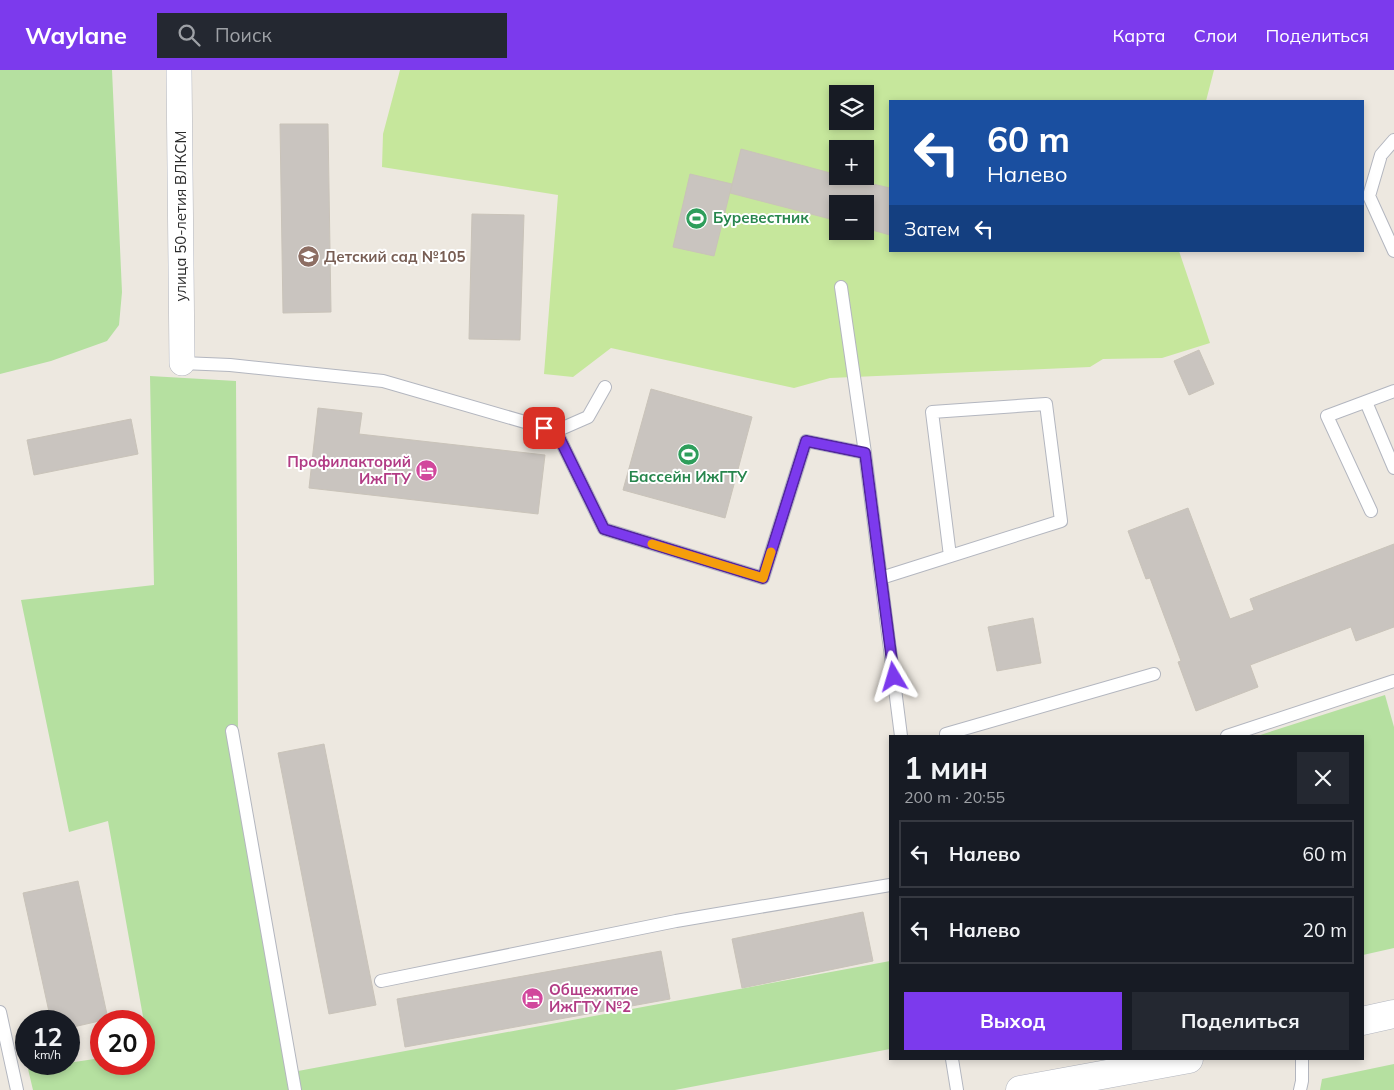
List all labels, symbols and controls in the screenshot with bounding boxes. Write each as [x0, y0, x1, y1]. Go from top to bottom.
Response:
search box [157, 13, 507, 58]
text: Waylane [25, 20, 127, 50]
icon: search [175, 21, 203, 49]
text: Поиск [215, 23, 272, 47]
text: Карта [1113, 24, 1165, 47]
text: Слои [1193, 24, 1238, 47]
text: Поделиться [1266, 24, 1369, 47]
map controls [829, 85, 874, 240]
button: layers [829, 85, 874, 130]
text: 60 m [987, 117, 1070, 161]
icon: left [904, 120, 969, 185]
street label: улица 50-летия ВЛКСМ [171, 131, 190, 301]
button: + [829, 140, 874, 185]
text: Налево [987, 160, 1067, 188]
button: − [829, 195, 874, 240]
sports icon: Буревестник [685, 206, 709, 230]
place label: Буревестник [713, 208, 809, 227]
icon: left [970, 215, 998, 243]
text: Затем [904, 217, 960, 241]
school or university icon: Детский сад №105 [296, 245, 320, 269]
place label: Детский сад №105 [324, 247, 465, 266]
pin [523, 407, 565, 449]
icon: arrive [530, 414, 558, 442]
sports icon: Бассейн ИжГТУ [676, 442, 700, 466]
place label: Профилакторий ИжГТУ [287, 452, 412, 488]
hotel icon: Профилакторий ИжГТУ [415, 459, 439, 483]
place label: Бассейн ИжГТУ [629, 467, 748, 486]
position arrow [867, 650, 919, 702]
text: 1 мин [904, 749, 988, 787]
button: close [1297, 752, 1349, 804]
text: 200 m · 20:55 [904, 787, 1005, 807]
icon: left [906, 840, 934, 868]
text: Налево [949, 842, 1021, 866]
text: 60 m [1303, 842, 1347, 866]
icon: left [906, 916, 934, 944]
text: Налево [949, 918, 1021, 942]
text: 20 m [1303, 918, 1347, 942]
place label: Общежитие ИжГТУ №2 [549, 980, 638, 1016]
hotel icon: Общежитие ИжГТУ №2 [521, 987, 545, 1011]
button: Выход [904, 992, 1122, 1050]
button: Поделиться [1132, 992, 1349, 1050]
speed limit sign: 20 [90, 1010, 155, 1075]
text: 12 [32, 1021, 63, 1052]
text: km/h [34, 1047, 61, 1062]

